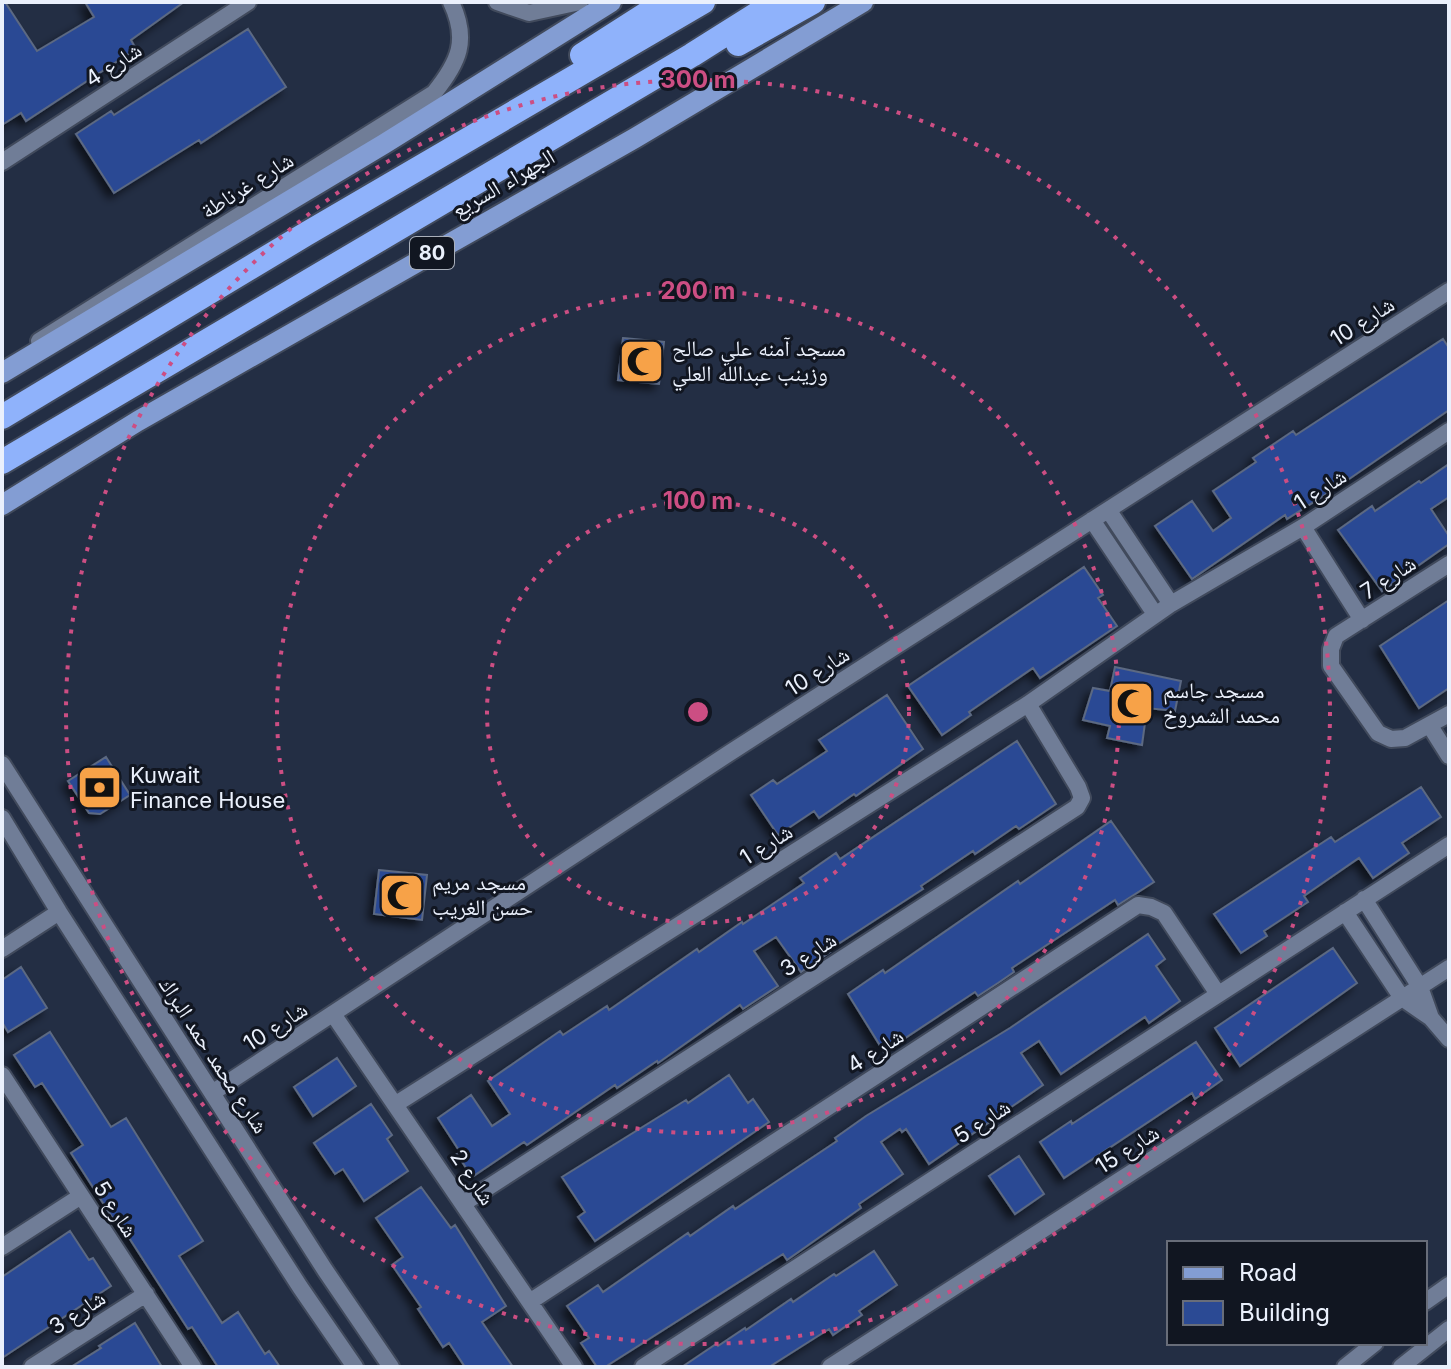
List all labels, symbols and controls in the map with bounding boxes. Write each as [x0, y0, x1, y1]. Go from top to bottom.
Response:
street label: شارع 4 [80, 36, 147, 93]
text: 300 m [660, 65, 736, 94]
street label: الجهراء السريع [447, 143, 559, 224]
street label: شارع غرناطة [196, 146, 299, 224]
road number: 80 [410, 237, 454, 269]
text: 200 m [660, 276, 736, 305]
street label: شارع 10 [1325, 291, 1399, 352]
place label: مسجد آمنه علي صالح وزينب عبدالله العلي [672, 335, 846, 391]
mosque icon: مسجد آمنه علي صالح وزينب عبدالله العلي [617, 337, 665, 385]
street label: شارع 1 [1289, 463, 1352, 516]
text: 100 m [663, 486, 733, 515]
street label: شارع 7 [1356, 550, 1421, 605]
street label: شارع 10 [780, 641, 854, 702]
place label: مسجد جاسم محمد الشمروخ [1163, 677, 1280, 729]
mosque icon: مسجد جاسم محمد الشمروخ [1108, 679, 1156, 727]
centre of rings [684, 698, 712, 726]
place label: Kuwait Finance House [130, 762, 285, 813]
bank icon: Kuwait Finance House [75, 764, 123, 812]
street label: شارع 1 [735, 818, 798, 871]
place label: مسجد مريم حسن الغريب [432, 869, 533, 921]
mosque icon: مسجد مريم حسن الغريب [377, 871, 425, 919]
street label: شارع 3 [775, 926, 841, 983]
street label: شارع محمد حمد البراك [153, 972, 274, 1138]
street label: شارع 10 [238, 996, 312, 1057]
street label: شارع 4 [842, 1022, 909, 1079]
street label: شارع 5 [949, 1093, 1015, 1149]
street label: شارع 15 [1090, 1119, 1164, 1180]
street label: شارع 2 [444, 1144, 501, 1210]
street label: شارع 5 [88, 1176, 144, 1242]
legend [1167, 1241, 1427, 1345]
text: Road [1239, 1258, 1297, 1287]
street label: شارع 3 [44, 1284, 110, 1341]
text: Building [1239, 1298, 1330, 1327]

